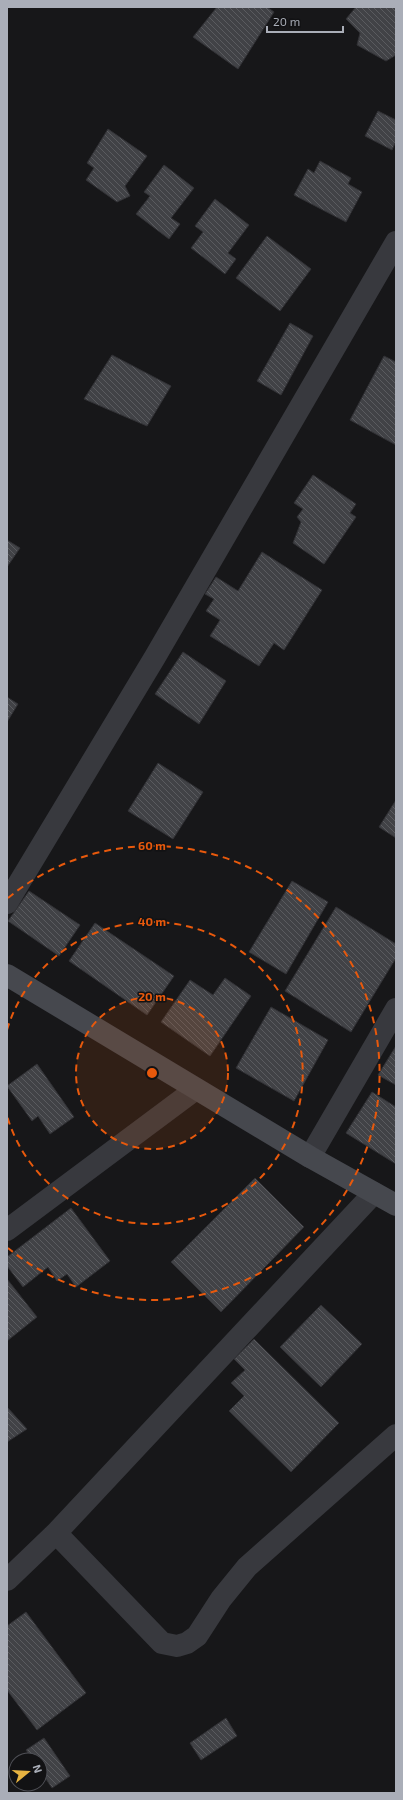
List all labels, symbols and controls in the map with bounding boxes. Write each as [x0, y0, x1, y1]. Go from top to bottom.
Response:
scale bar [267, 8, 343, 34]
text: 20 m [273, 14, 300, 28]
text: 60 m [138, 838, 166, 852]
text: 40 m [138, 914, 166, 928]
text: 20 m [138, 989, 166, 1003]
centre of rings [145, 1066, 159, 1080]
north arrow [8, 1752, 48, 1792]
text: N [31, 1763, 45, 1775]

